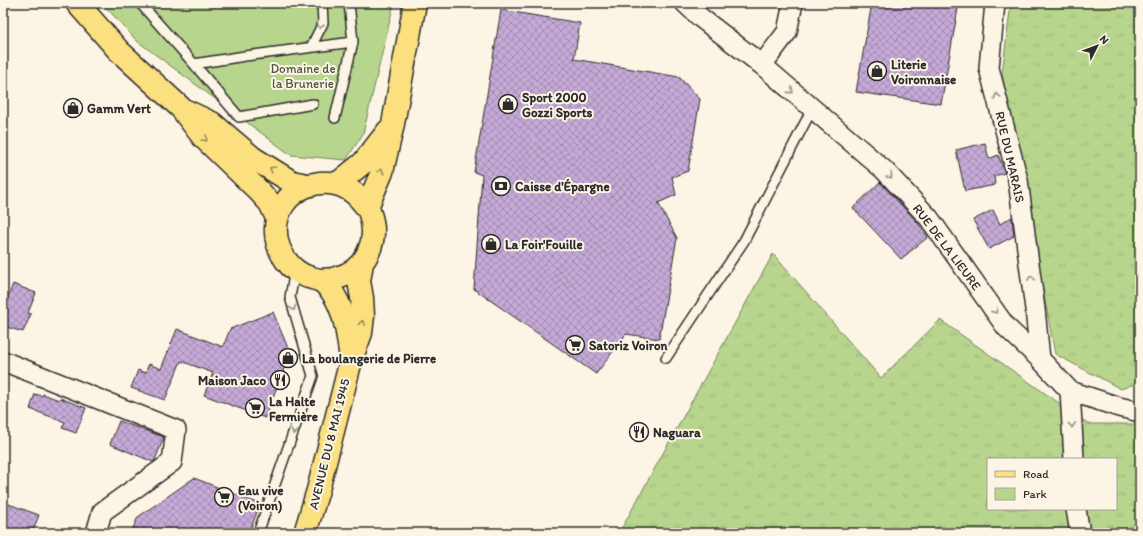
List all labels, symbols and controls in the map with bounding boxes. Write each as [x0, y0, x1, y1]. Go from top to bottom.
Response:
one-way arrow [317, 22, 325, 29]
north arrow [1077, 26, 1117, 66]
text: N [1097, 33, 1111, 47]
place label: Literie Voironnaise [891, 57, 956, 87]
shop icon: Literie Voironnaise [866, 60, 888, 82]
park label: Domaine de la Brunerie [270, 61, 336, 91]
one-way arrow [787, 86, 794, 93]
place label: Sport 2000 Gozzi Sports [522, 90, 593, 121]
shop icon: Sport 2000 Gozzi Sports [497, 93, 519, 115]
one-way arrow [993, 93, 1001, 99]
shop icon: Gamm Vert [62, 97, 84, 119]
place label: Gamm Vert [87, 101, 151, 116]
street label: RUE DU MARAIS [992, 110, 1028, 204]
one-way arrow [200, 134, 208, 142]
one-way arrow [269, 167, 276, 174]
one-way arrow [377, 167, 385, 174]
one-way arrow [885, 171, 892, 178]
bank icon: Caisse d'Épargne [490, 175, 512, 197]
place label: Caisse d'Épargne [515, 178, 610, 195]
street label: RUE DE LA LIEURE [910, 201, 984, 293]
shop icon: La Foir'Fouille [480, 233, 502, 255]
place label: La Foir'Fouille [505, 237, 583, 252]
one-way arrow [1027, 275, 1036, 281]
one-way arrow [288, 304, 297, 311]
one-way arrow [990, 307, 997, 314]
one-way arrow [357, 320, 366, 326]
supermarket icon: Satoriz Voiron [564, 334, 586, 356]
place label: Satoriz Voiron [589, 338, 669, 353]
shop icon: La boulangerie de Pierre [277, 347, 299, 369]
place label: La boulangerie de Pierre [302, 351, 436, 367]
restaurant icon: Maison Jaco [269, 369, 291, 391]
place label: Maison Jaco [198, 373, 266, 388]
street label: AVENUE DU 8 MAI 1945 [305, 377, 353, 511]
place label: La Halte Fermière [269, 394, 318, 424]
supermarket icon: La Halte Fermière [244, 397, 266, 419]
restaurant icon: Naguara [628, 421, 650, 443]
one-way arrow [1067, 422, 1076, 428]
place label: Naguara [653, 425, 701, 441]
one-way arrow [290, 428, 298, 435]
legend [987, 458, 1117, 510]
text: Road [1023, 467, 1049, 481]
place label: Eau vive (Voiron) [238, 483, 284, 514]
supermarket icon: Eau vive (Voiron) [213, 486, 235, 508]
text: Park [1023, 487, 1047, 501]

